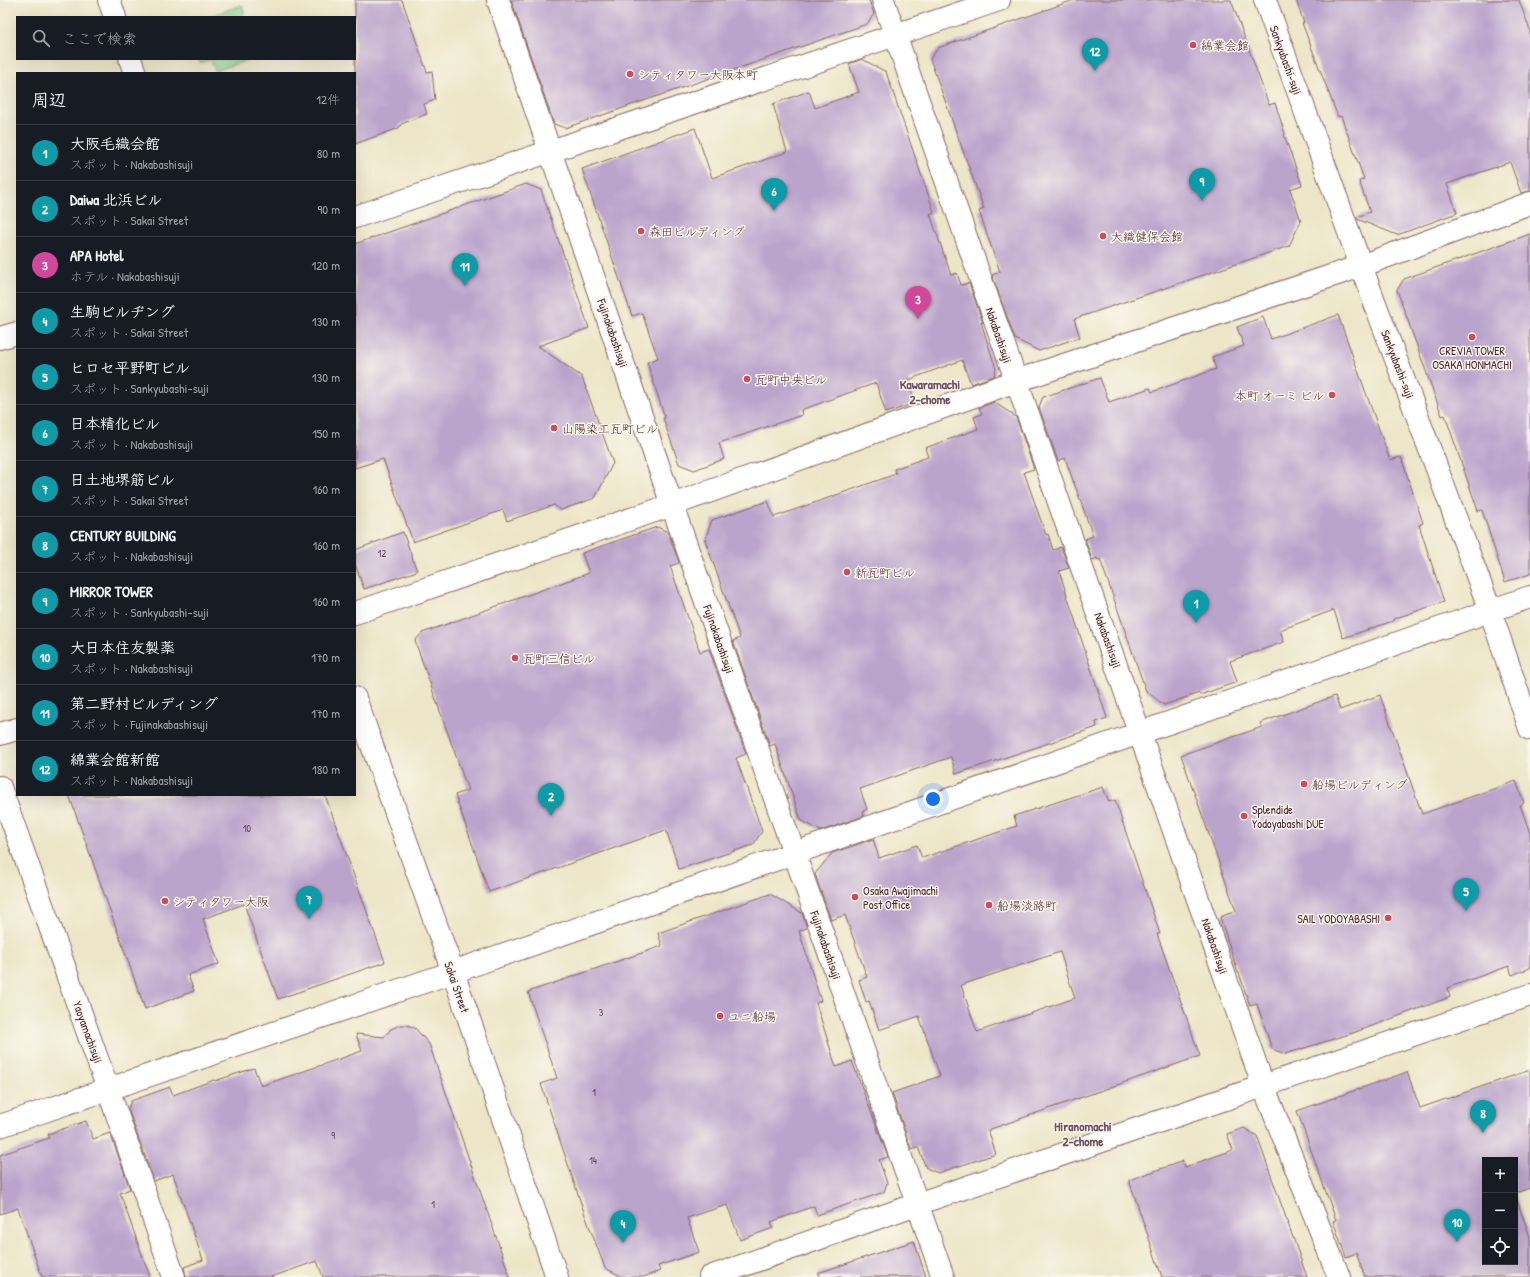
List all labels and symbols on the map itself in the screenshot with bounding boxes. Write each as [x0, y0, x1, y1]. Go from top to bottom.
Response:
street label: Sankyubashi-suji [1266, 23, 1306, 97]
place label: 綿業会館 [1201, 37, 1249, 54]
pin: 12 [1082, 38, 1108, 71]
marker: 綿業会館 [1188, 40, 1198, 50]
place label: シティタワー大阪本町 [638, 66, 758, 83]
marker: シティタワー大阪本町 [625, 69, 635, 79]
pin: 9 [1189, 168, 1215, 201]
pin: 6 [761, 178, 787, 211]
place label: 森田ビルディング [649, 223, 745, 240]
marker: 森田ビルディング [636, 226, 646, 236]
place label: 大織健保会館 [1111, 228, 1183, 245]
marker: 大織健保会館 [1098, 231, 1108, 241]
pin: 11 [452, 253, 478, 286]
pin: 3 [905, 286, 931, 319]
street label: Fujinakabashisuji [593, 295, 633, 370]
street label: Nakabashisuji [982, 305, 1016, 365]
street label: Sankyubashi-suji [1377, 327, 1419, 401]
marker: CREVIA TOWER OSAKA HONMACHI [1467, 332, 1477, 342]
place label: CREVIA TOWER OSAKA HONMACHI [1432, 342, 1512, 373]
place label: 瓦町中央ビル [755, 371, 827, 388]
marker: 瓦町中央ビル [742, 374, 752, 384]
district label: Kawaramachi 2-chome [900, 375, 960, 408]
place label: 本町 オーミ ビル [1235, 387, 1324, 404]
marker: 本町 オーミ ビル [1327, 390, 1337, 400]
place label: 山陽染工瓦町ビル [562, 420, 658, 437]
marker: 山陽染工瓦町ビル [549, 423, 559, 433]
house number: 12 [378, 547, 386, 560]
place label: 新瓦町ビル [855, 564, 915, 581]
marker: 新瓦町ビル [842, 567, 852, 577]
pin: 1 [1183, 590, 1209, 623]
street label: Fujinakabashisuji [699, 601, 739, 676]
street label: Nakabashisuji [1090, 610, 1126, 670]
place label: 瓦町三信ビル [523, 650, 595, 667]
marker: 瓦町三信ビル [510, 653, 520, 663]
place label: 船場ビルディング [1312, 776, 1408, 793]
marker: 船場ビルディング [1299, 779, 1309, 789]
pin: 2 [538, 783, 564, 816]
your location [923, 789, 943, 809]
place label: Splendide Yodoyabashi DUE [1252, 801, 1324, 832]
marker: Splendide Yodoyabashi DUE [1239, 811, 1249, 821]
house number: 10 [243, 822, 252, 835]
pin: 5 [1453, 878, 1479, 911]
place label: Osaka Awajimachi Post Office [863, 882, 938, 913]
pin: 7 [296, 886, 322, 919]
marker: Osaka Awajimachi Post Office [850, 892, 860, 902]
place label: シティタワー大阪 [173, 893, 269, 910]
marker: シティタワー大阪 [160, 896, 170, 906]
place label: 船場淡路町 [997, 897, 1057, 914]
marker: 船場淡路町 [984, 900, 994, 910]
street label: Fujinakabashisuji [806, 907, 846, 982]
place label: SAIL YODOYABASHI [1297, 910, 1380, 927]
marker: SAIL YODOYABASHI [1383, 913, 1393, 923]
street label: Nakabashisuji [1198, 916, 1232, 976]
street label: Sakai Street [440, 959, 474, 1016]
street label: Yaoyamachisuji [69, 999, 107, 1065]
house number: 3 [599, 1006, 604, 1019]
place label: ユニ船場 [728, 1008, 776, 1025]
marker: ユニ船場 [715, 1011, 725, 1021]
house number: 1 [592, 1086, 596, 1099]
pin: 8 [1470, 1100, 1496, 1133]
district label: Hiranomachi 2-chome [1054, 1117, 1112, 1150]
house number: 9 [331, 1129, 335, 1142]
house number: 14 [589, 1154, 597, 1167]
house number: 1 [431, 1198, 435, 1211]
pin: 10 [1444, 1209, 1470, 1242]
pin: 4 [610, 1210, 636, 1243]

